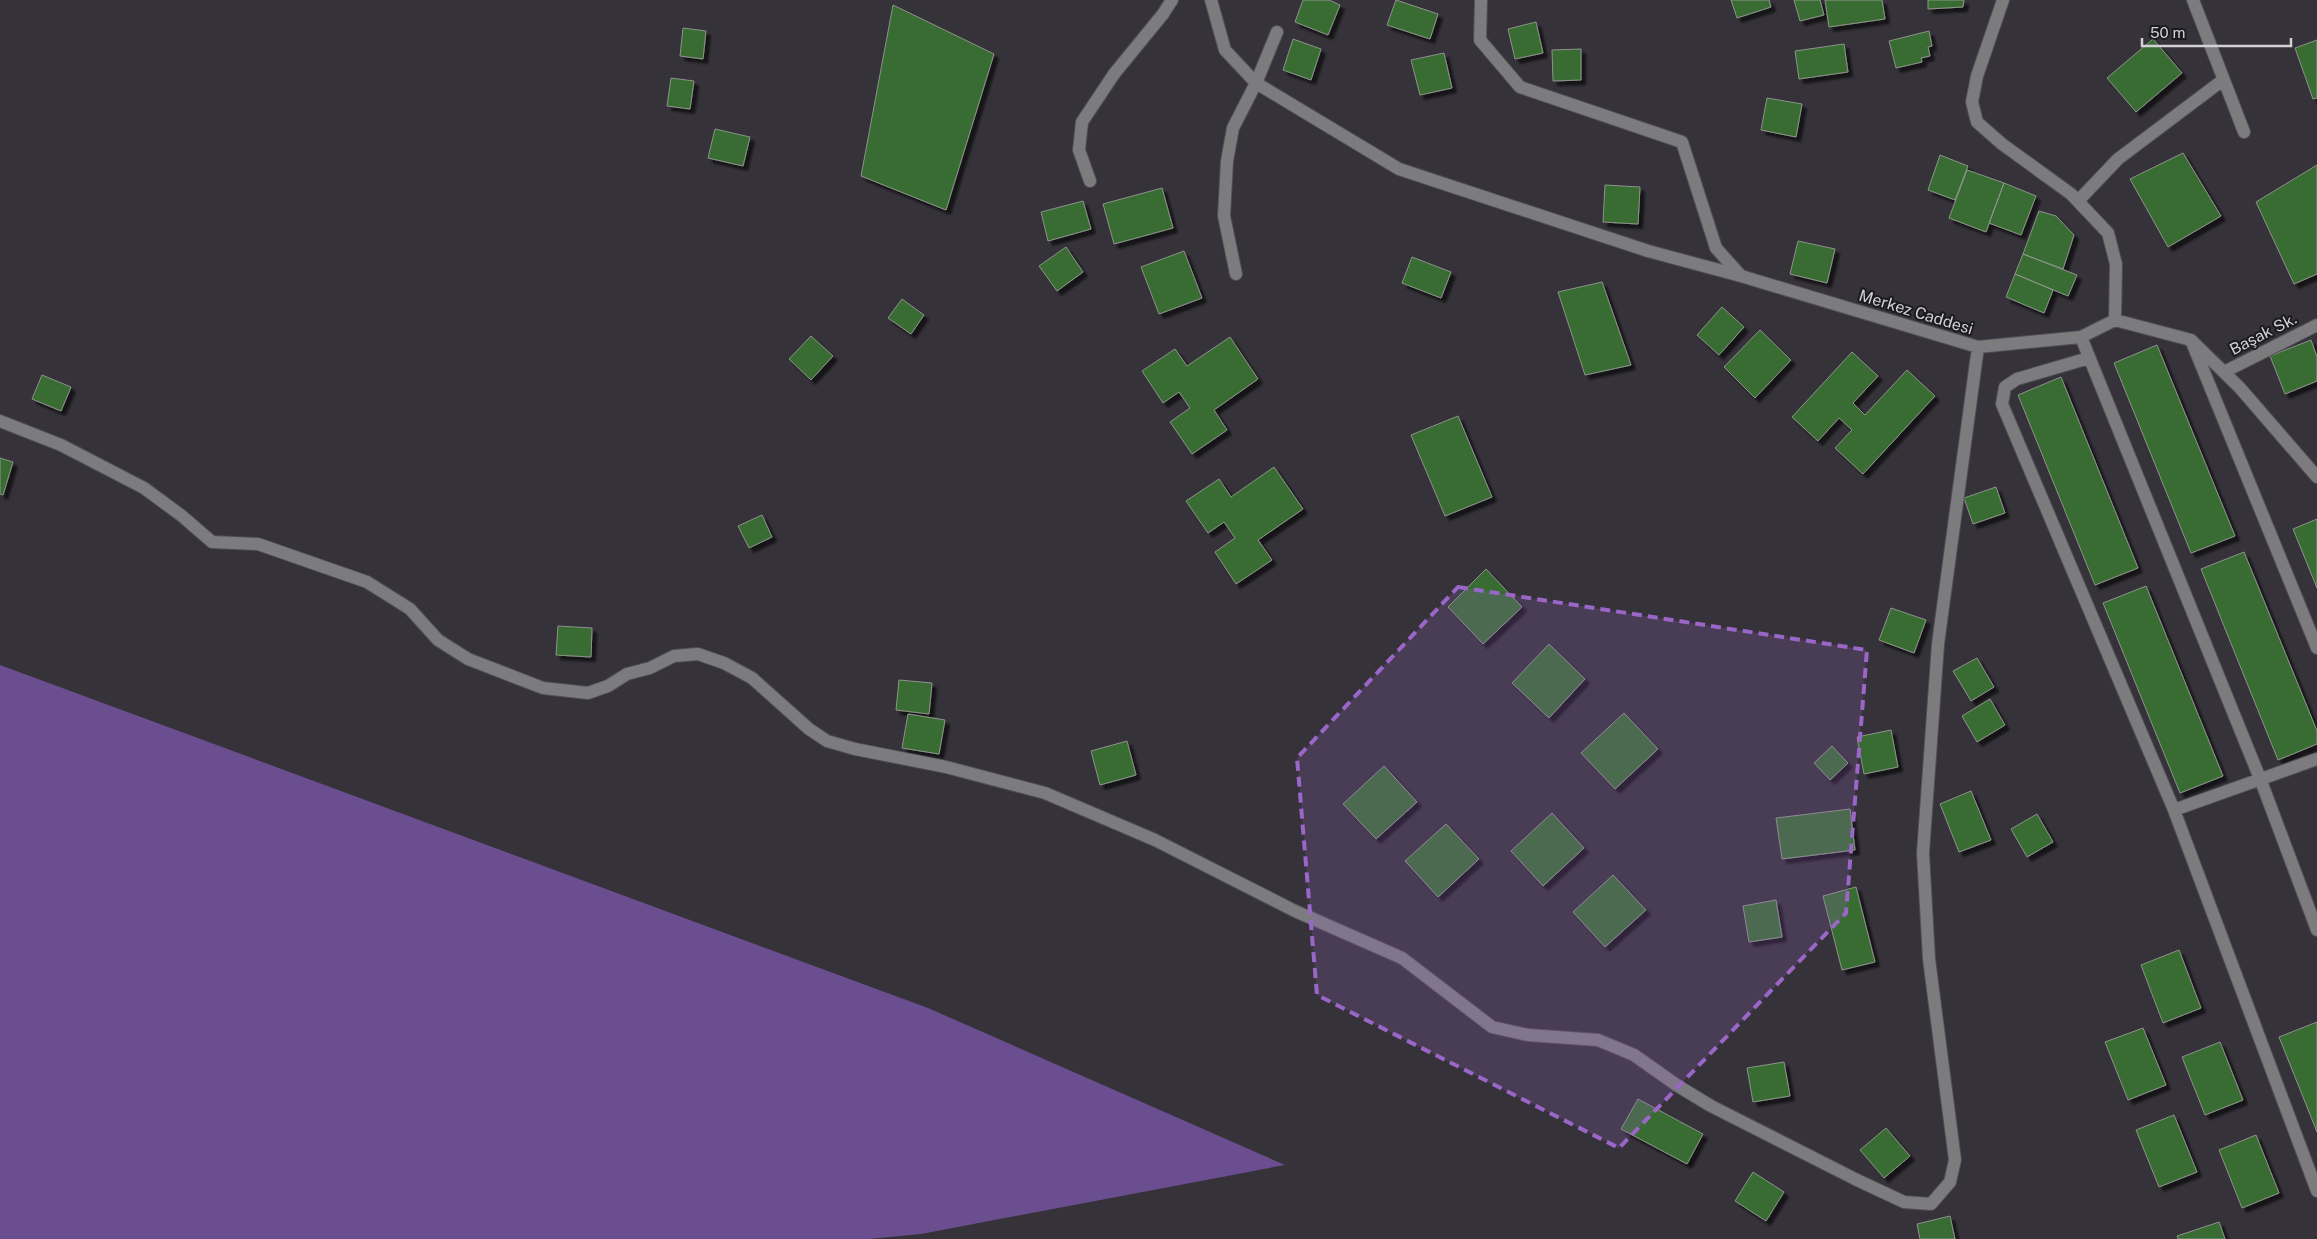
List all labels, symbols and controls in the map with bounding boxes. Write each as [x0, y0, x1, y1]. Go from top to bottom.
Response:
scale bar [2142, 15, 2291, 47]
text: 50 m [2150, 24, 2185, 41]
street label: Merkez Caddesi [1857, 286, 1975, 338]
street label: Başak Sk. [2226, 309, 2300, 359]

